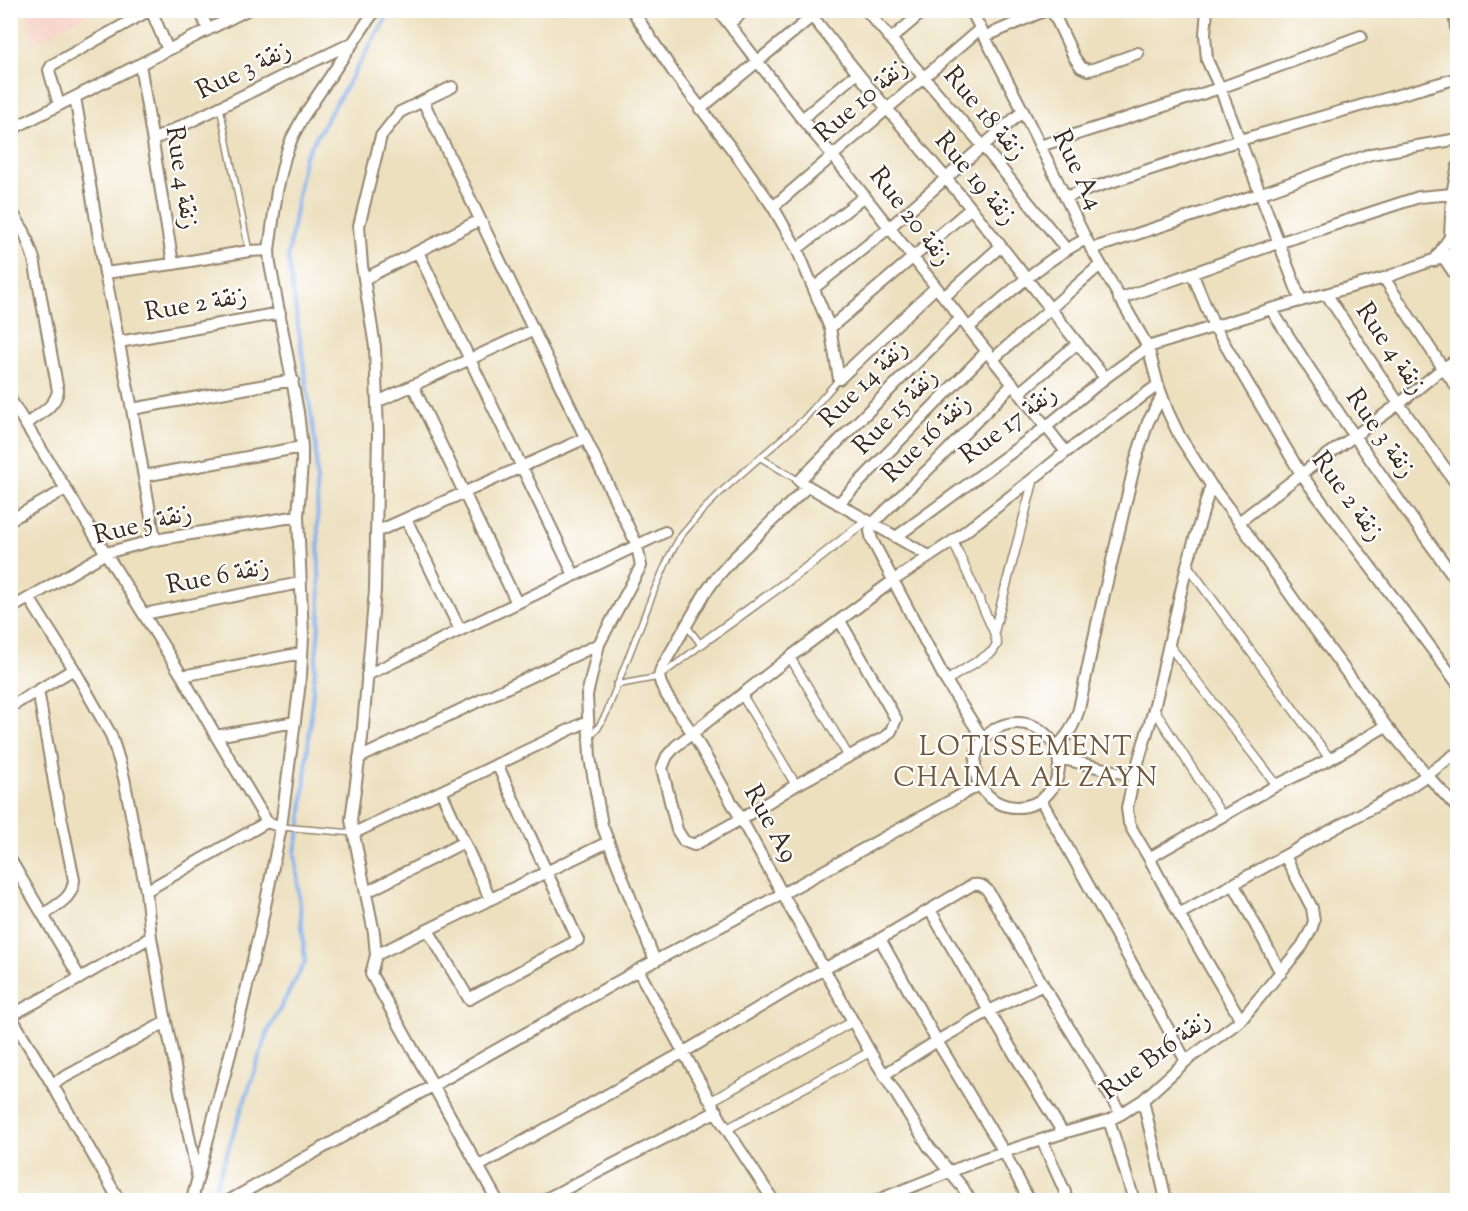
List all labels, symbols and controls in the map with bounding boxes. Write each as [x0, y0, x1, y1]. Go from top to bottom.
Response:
street label: Rue 3 زنقة [190, 32, 298, 110]
street label: Rue 10 زنقة [807, 50, 917, 152]
street label: Rue 18 زنقة [934, 59, 1034, 169]
street label: Rue 4 زنقة [155, 124, 207, 232]
street label: Rue 19 زنقة [925, 124, 1025, 234]
street label: Rue A4 [1042, 124, 1112, 216]
street label: Rue 20 زنقة [859, 160, 961, 274]
street label: Rue 2 زنقة [142, 278, 250, 332]
street label: Rue 4 زنقة [1346, 295, 1434, 403]
street label: Rue 14 زنقة [811, 331, 917, 437]
street label: Rue 15 زنقة [845, 360, 947, 464]
street label: Rue 17 زنقة [953, 376, 1065, 474]
street label: Rue 3 زنقة [1336, 382, 1424, 486]
street label: Rue 16 زنقة [874, 386, 980, 492]
street label: Rue 2 زنقة [1302, 444, 1392, 550]
street label: Rue 5 زنقة [90, 495, 196, 555]
street label: Rue 6 زنقة [163, 549, 273, 605]
district label: LOTISSEMENT CHAIMA AL ZAYN [893, 729, 1159, 799]
street label: Rue A9 [734, 778, 806, 870]
street label: Rue B16 زنقة [1093, 1002, 1219, 1110]

